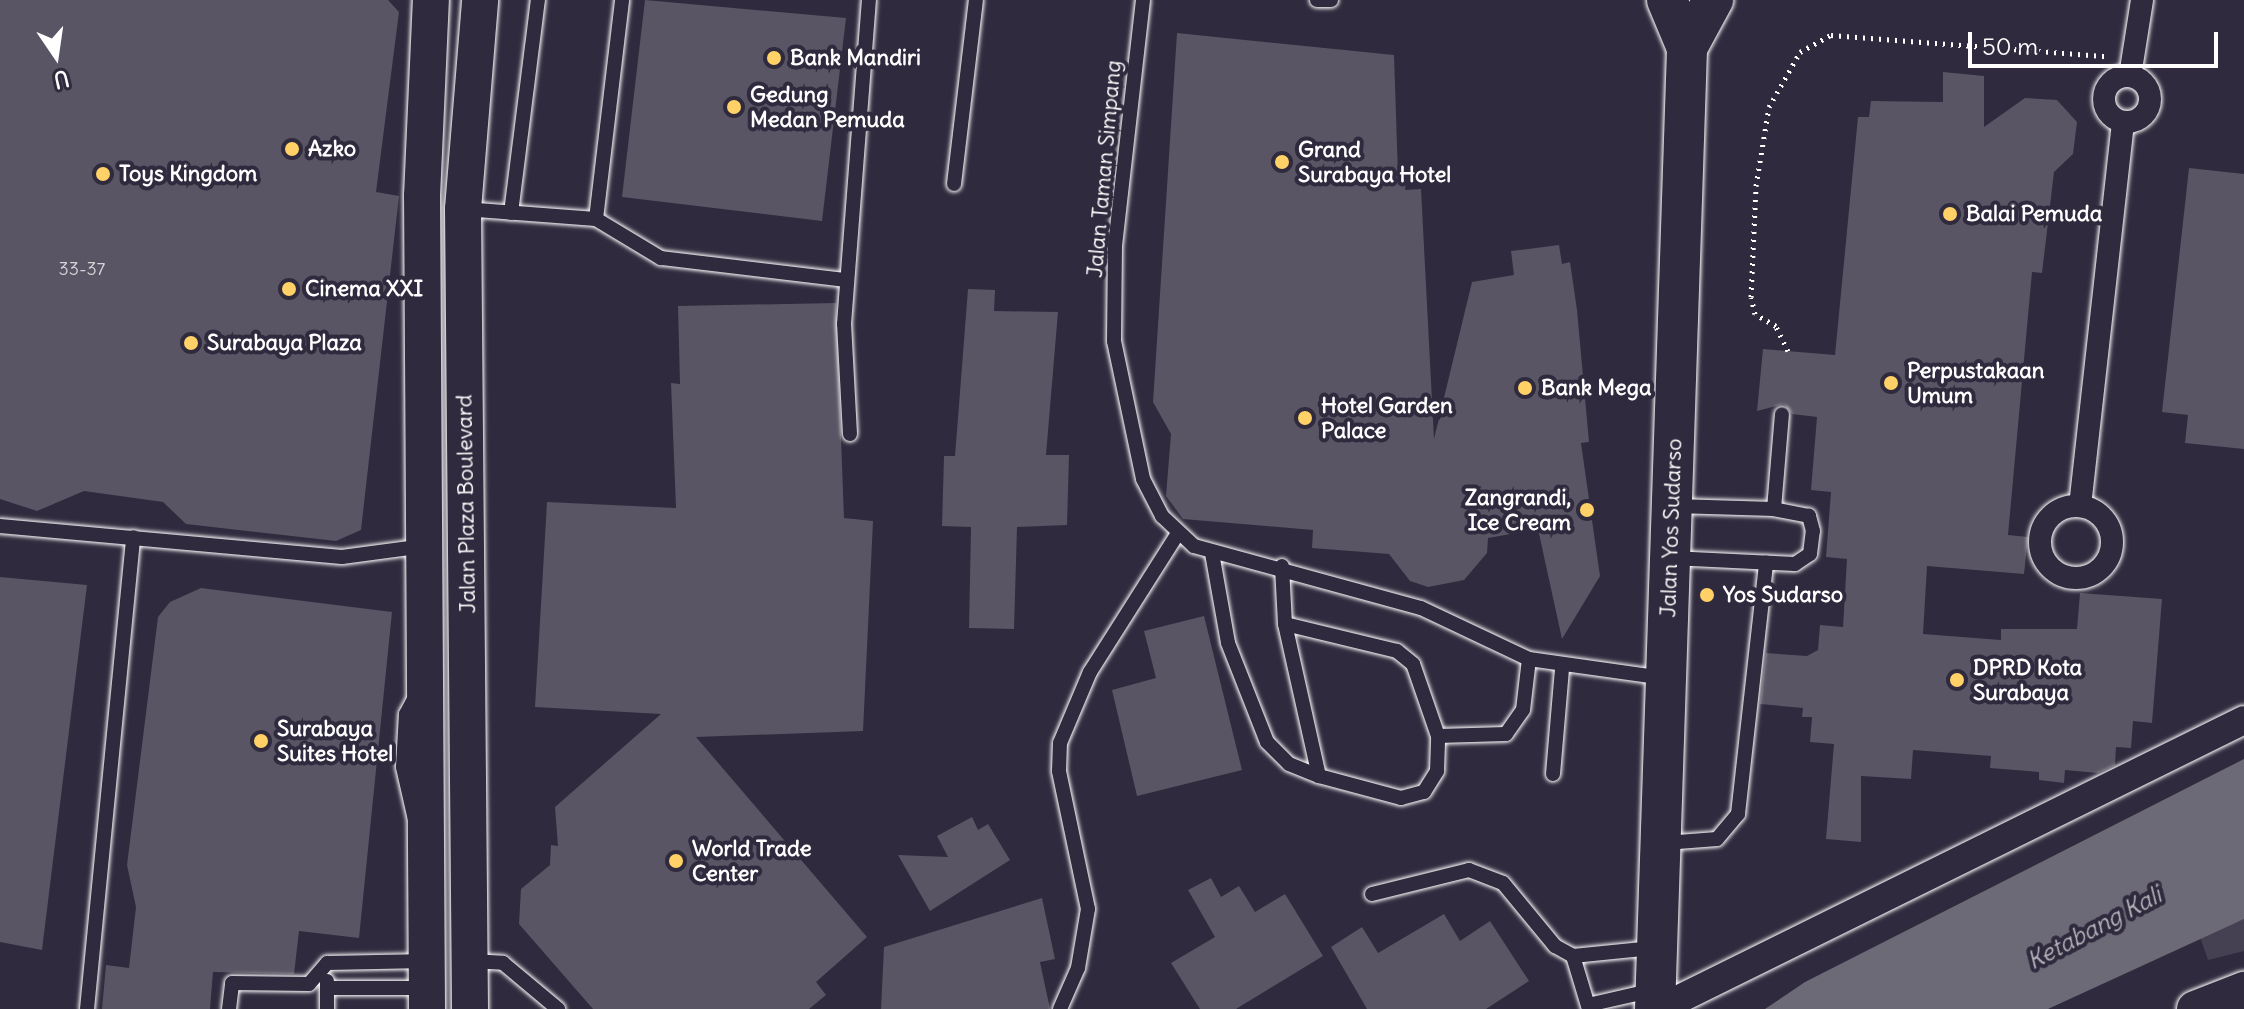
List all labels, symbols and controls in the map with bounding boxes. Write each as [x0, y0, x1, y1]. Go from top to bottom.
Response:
north arrow [16, 16, 96, 96]
scale bar [1972, 16, 2222, 66]
text: 50 m [1982, 31, 2038, 61]
place label: Bank Mandiri [790, 45, 921, 71]
marker: Bank Mandiri [765, 49, 783, 67]
street label: Jalan Taman Simpang [1081, 59, 1127, 279]
text: U [51, 64, 72, 95]
place label: Gedung Medan Pemuda [750, 81, 905, 132]
marker: Gedung Medan Pemuda [725, 98, 743, 116]
place label: Azko [308, 136, 356, 162]
place label: Grand Surabaya Hotel [1298, 136, 1451, 188]
marker: Azko [283, 140, 301, 158]
marker: Grand Surabaya Hotel [1273, 153, 1291, 171]
place label: Toys Kingdom [119, 161, 257, 187]
marker: Toys Kingdom [94, 165, 112, 183]
place label: Balai Pemuda [1966, 201, 2102, 227]
marker: Balai Pemuda [1941, 205, 1959, 223]
house number: 33-37 [59, 258, 105, 280]
place label: Cinema XXI [305, 276, 423, 302]
marker: Cinema XXI [280, 280, 298, 298]
place label: Surabaya Plaza [207, 330, 362, 356]
marker: Surabaya Plaza [182, 334, 200, 352]
place label: Perpustakaan Umum [1907, 357, 2044, 408]
marker: Perpustakaan Umum [1882, 374, 1900, 392]
place label: Bank Mega [1541, 375, 1652, 401]
marker: Bank Mega [1516, 379, 1534, 397]
place label: Hotel Garden Palace [1321, 392, 1453, 444]
street label: Jalan Plaza Boulevard [451, 394, 481, 614]
marker: Hotel Garden Palace [1296, 409, 1314, 427]
street label: Jalan Yos Sudarso [1655, 438, 1687, 618]
place label: Zangrandi, Ice Cream [1465, 484, 1571, 536]
marker: Zangrandi, Ice Cream [1578, 501, 1596, 519]
place label: Yos Sudarso [1723, 582, 1843, 608]
marker: Yos Sudarso [1698, 586, 1716, 604]
place label: DPRD Kota Surabaya [1973, 654, 2082, 706]
marker: DPRD Kota Surabaya [1948, 671, 1966, 689]
place label: Surabaya Suites Hotel [277, 715, 393, 766]
marker: Surabaya Suites Hotel [252, 732, 270, 750]
place label: World Trade Center [692, 835, 812, 886]
marker: World Trade Center [667, 852, 685, 870]
water label: Ketabang Kali [2022, 881, 2166, 975]

